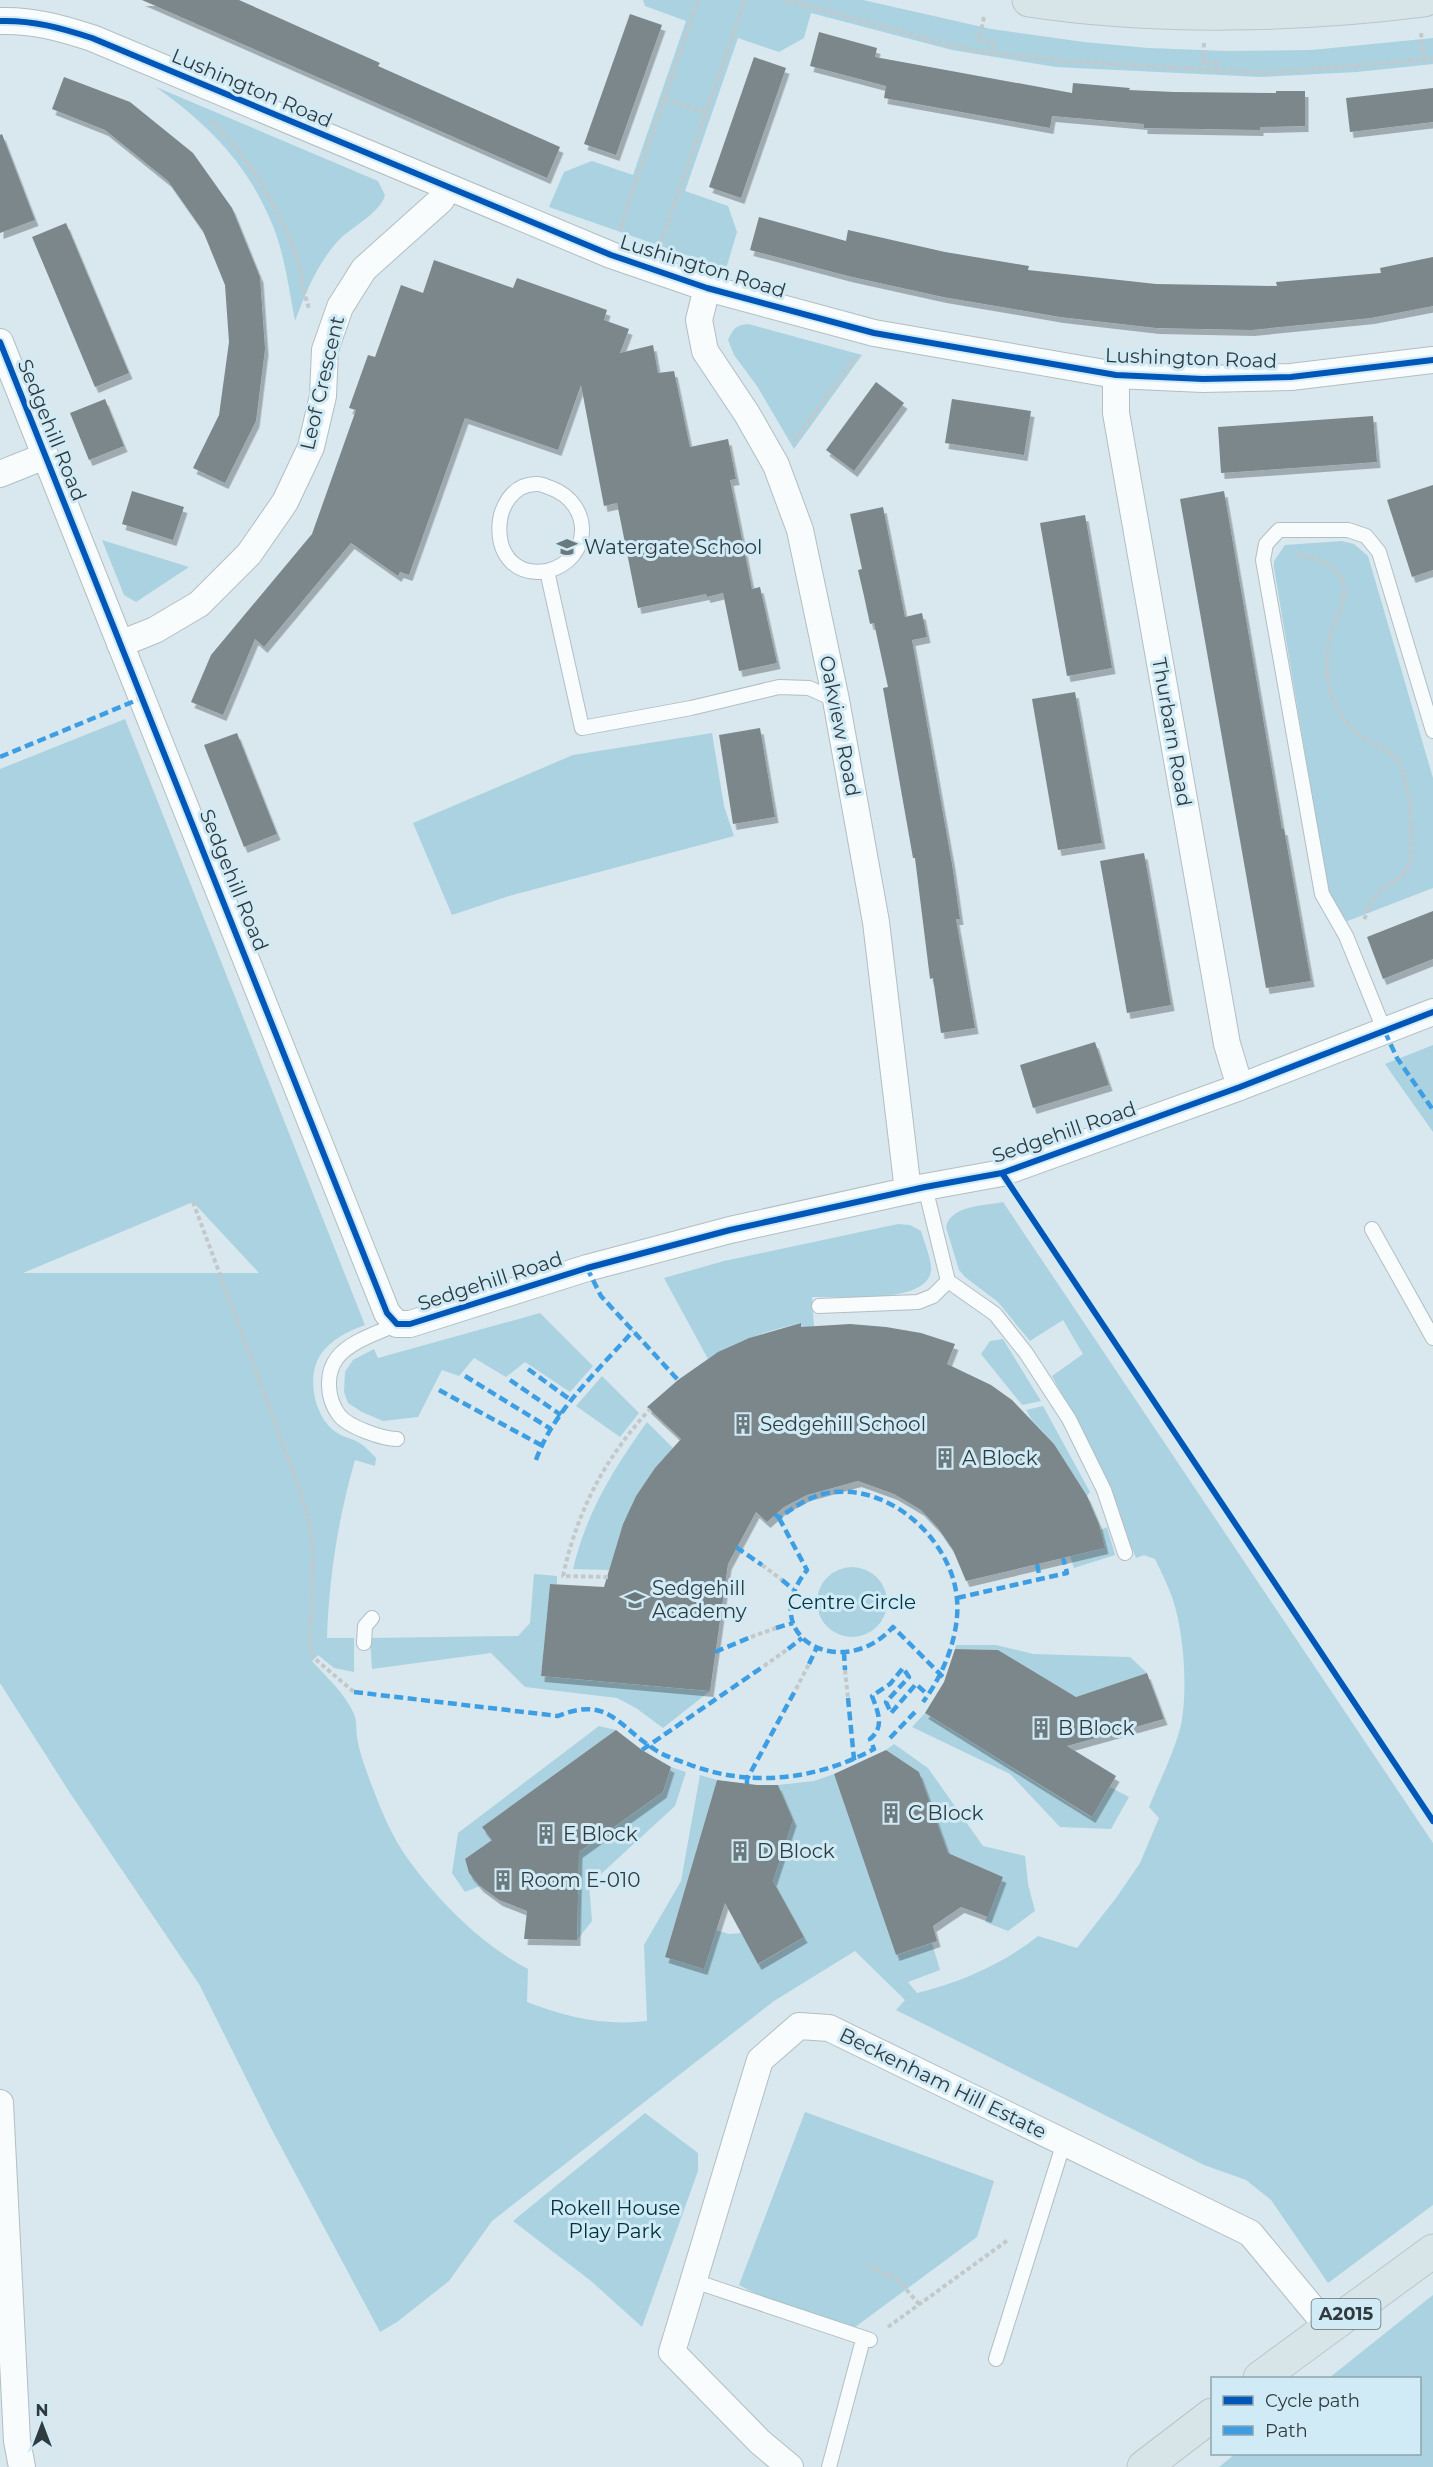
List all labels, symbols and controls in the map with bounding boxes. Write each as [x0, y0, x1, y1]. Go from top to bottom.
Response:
street label: Lushington Road [168, 43, 336, 133]
street label: Lushington Road [617, 229, 789, 303]
street label: Leof Crescent [295, 314, 349, 452]
street label: Lushington Road [1104, 343, 1278, 373]
street label: Sedgehill Road [13, 356, 91, 504]
school or university icon: Watergate School [555, 535, 579, 559]
place label: Watergate School [584, 535, 762, 559]
street label: Oakview Road [815, 653, 865, 799]
street label: Thurbarn Road [1147, 656, 1197, 808]
street label: Sedgehill Road [195, 806, 273, 954]
street label: Sedgehill Road [989, 1096, 1139, 1168]
street label: Sedgehill Road [415, 1246, 565, 1316]
building icon: Sedgehill School [731, 1412, 755, 1436]
place label: Sedgehill School [760, 1412, 926, 1436]
building icon: A Block [933, 1446, 957, 1470]
place label: A Block [962, 1446, 1038, 1470]
place label: Sedgehill Academy [652, 1576, 747, 1623]
school or university icon: Sedgehill Academy [623, 1588, 647, 1612]
park label: Centre Circle [788, 1590, 916, 1614]
building icon: B Block [1029, 1716, 1053, 1740]
place label: B Block [1058, 1716, 1134, 1740]
building icon: C Block [879, 1801, 903, 1825]
place label: C Block [908, 1801, 984, 1825]
building icon: E Block [534, 1822, 558, 1846]
place label: E Block [563, 1822, 638, 1846]
building icon: D Block [728, 1839, 752, 1863]
place label: D Block [757, 1839, 835, 1863]
building icon: Room E-010 [491, 1868, 515, 1892]
place label: Room E-010 [520, 1868, 640, 1892]
street label: Beckenham Hill Estate [836, 2022, 1050, 2144]
park label: Rokell House Play Park [550, 2196, 680, 2243]
road number: A2015 [1312, 2299, 1380, 2329]
legend [1211, 2377, 1421, 2455]
text: Cycle path [1265, 2390, 1360, 2412]
north arrow [12, 2395, 72, 2455]
text: N [36, 2401, 48, 2420]
text: Path [1265, 2420, 1308, 2442]

